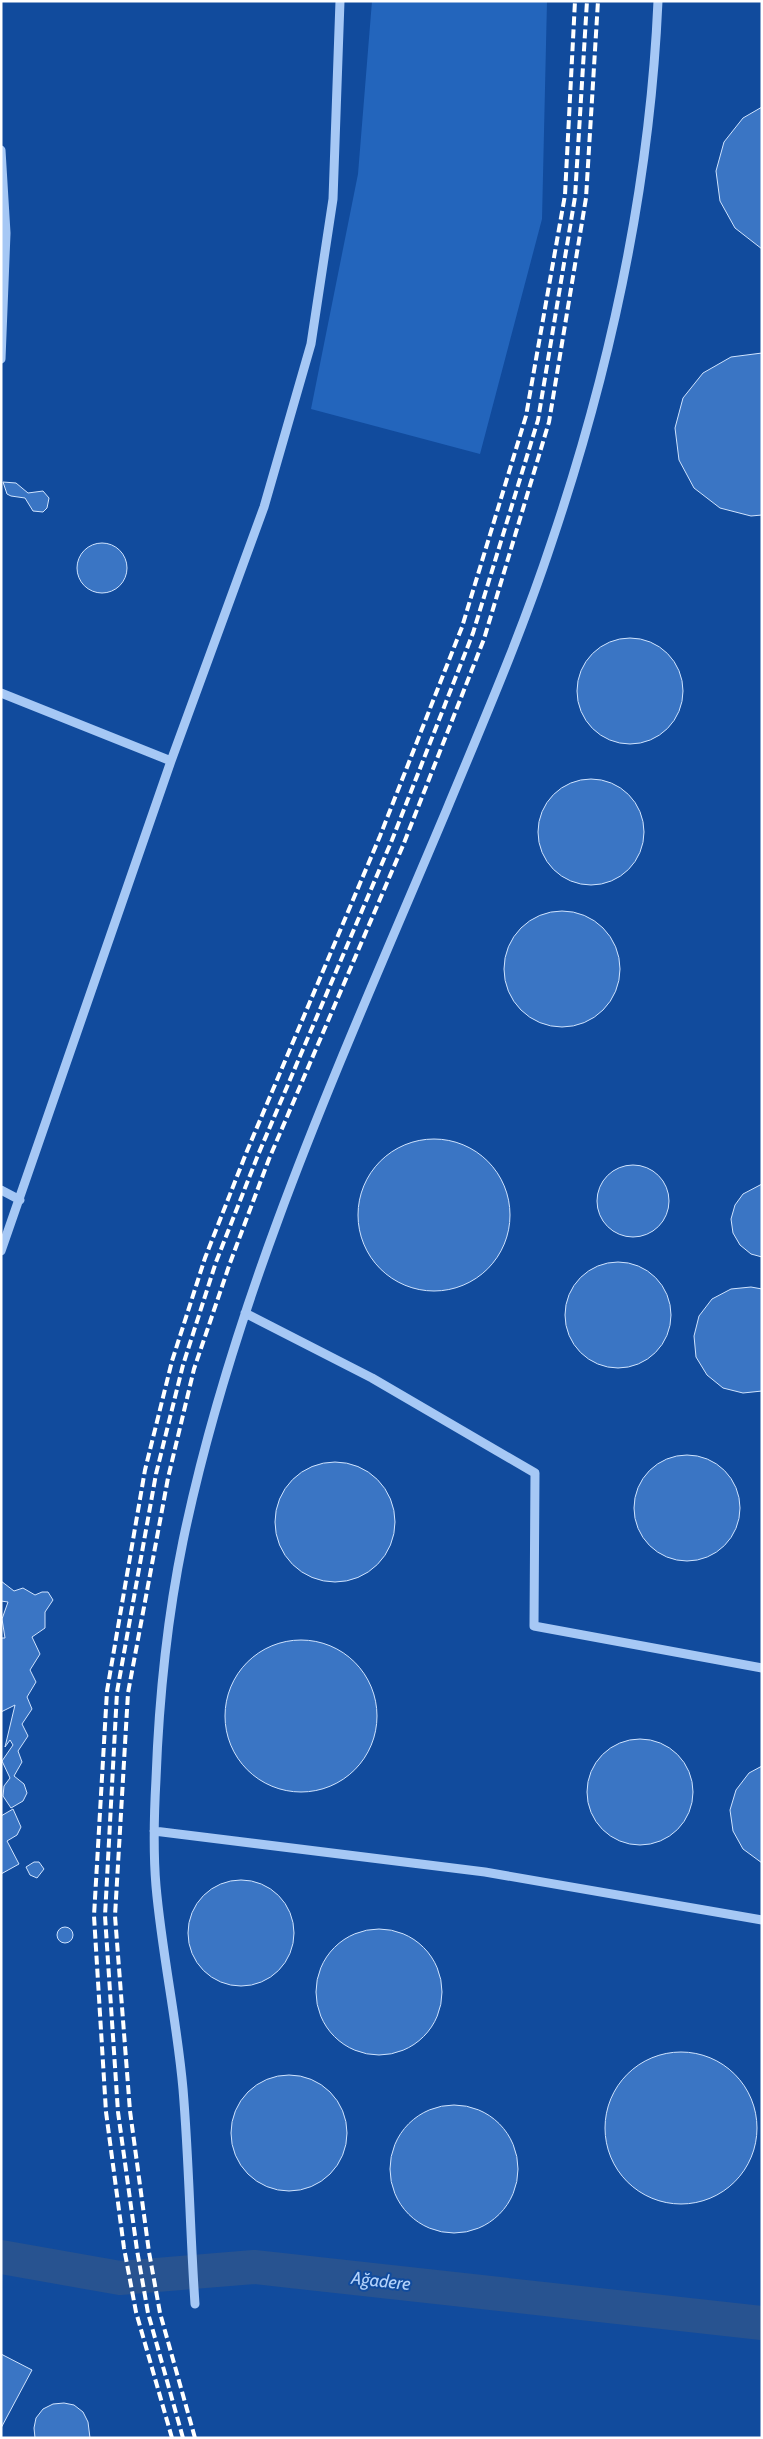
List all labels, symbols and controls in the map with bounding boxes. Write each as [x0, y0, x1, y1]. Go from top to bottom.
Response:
water label: Ağadere [349, 2267, 412, 2295]

